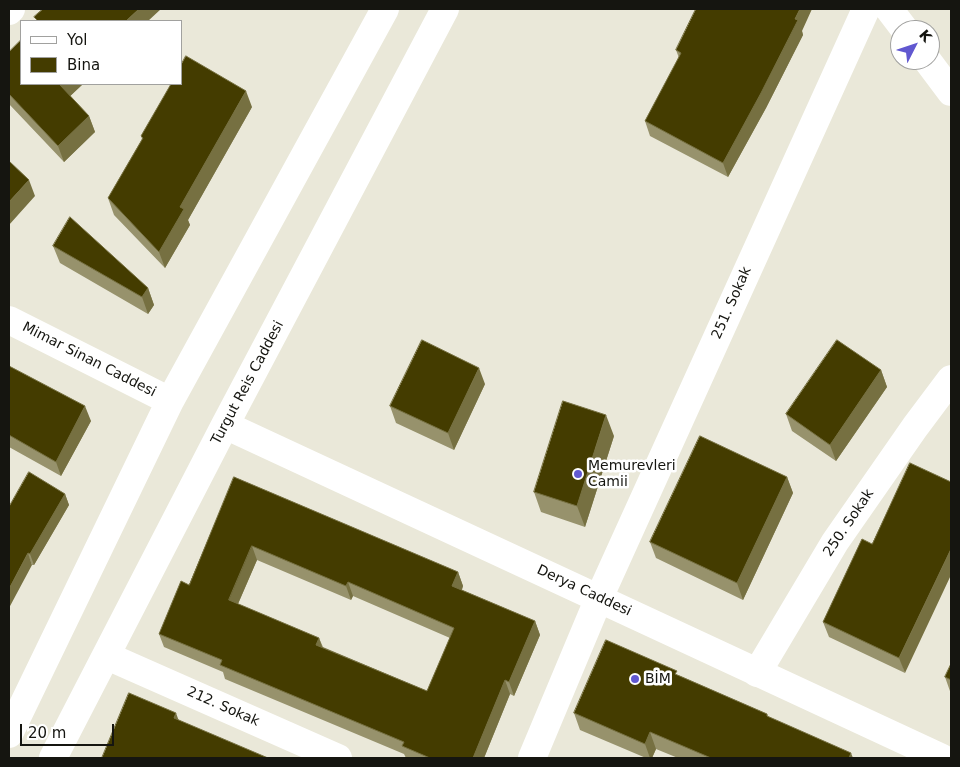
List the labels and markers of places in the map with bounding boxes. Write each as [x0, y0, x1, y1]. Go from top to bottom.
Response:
place label: Memurevleri Camii [588, 458, 676, 491]
marker: Memurevleri Camii [572, 468, 584, 480]
place label: BİM [645, 671, 671, 687]
marker: BİM [629, 673, 641, 685]

